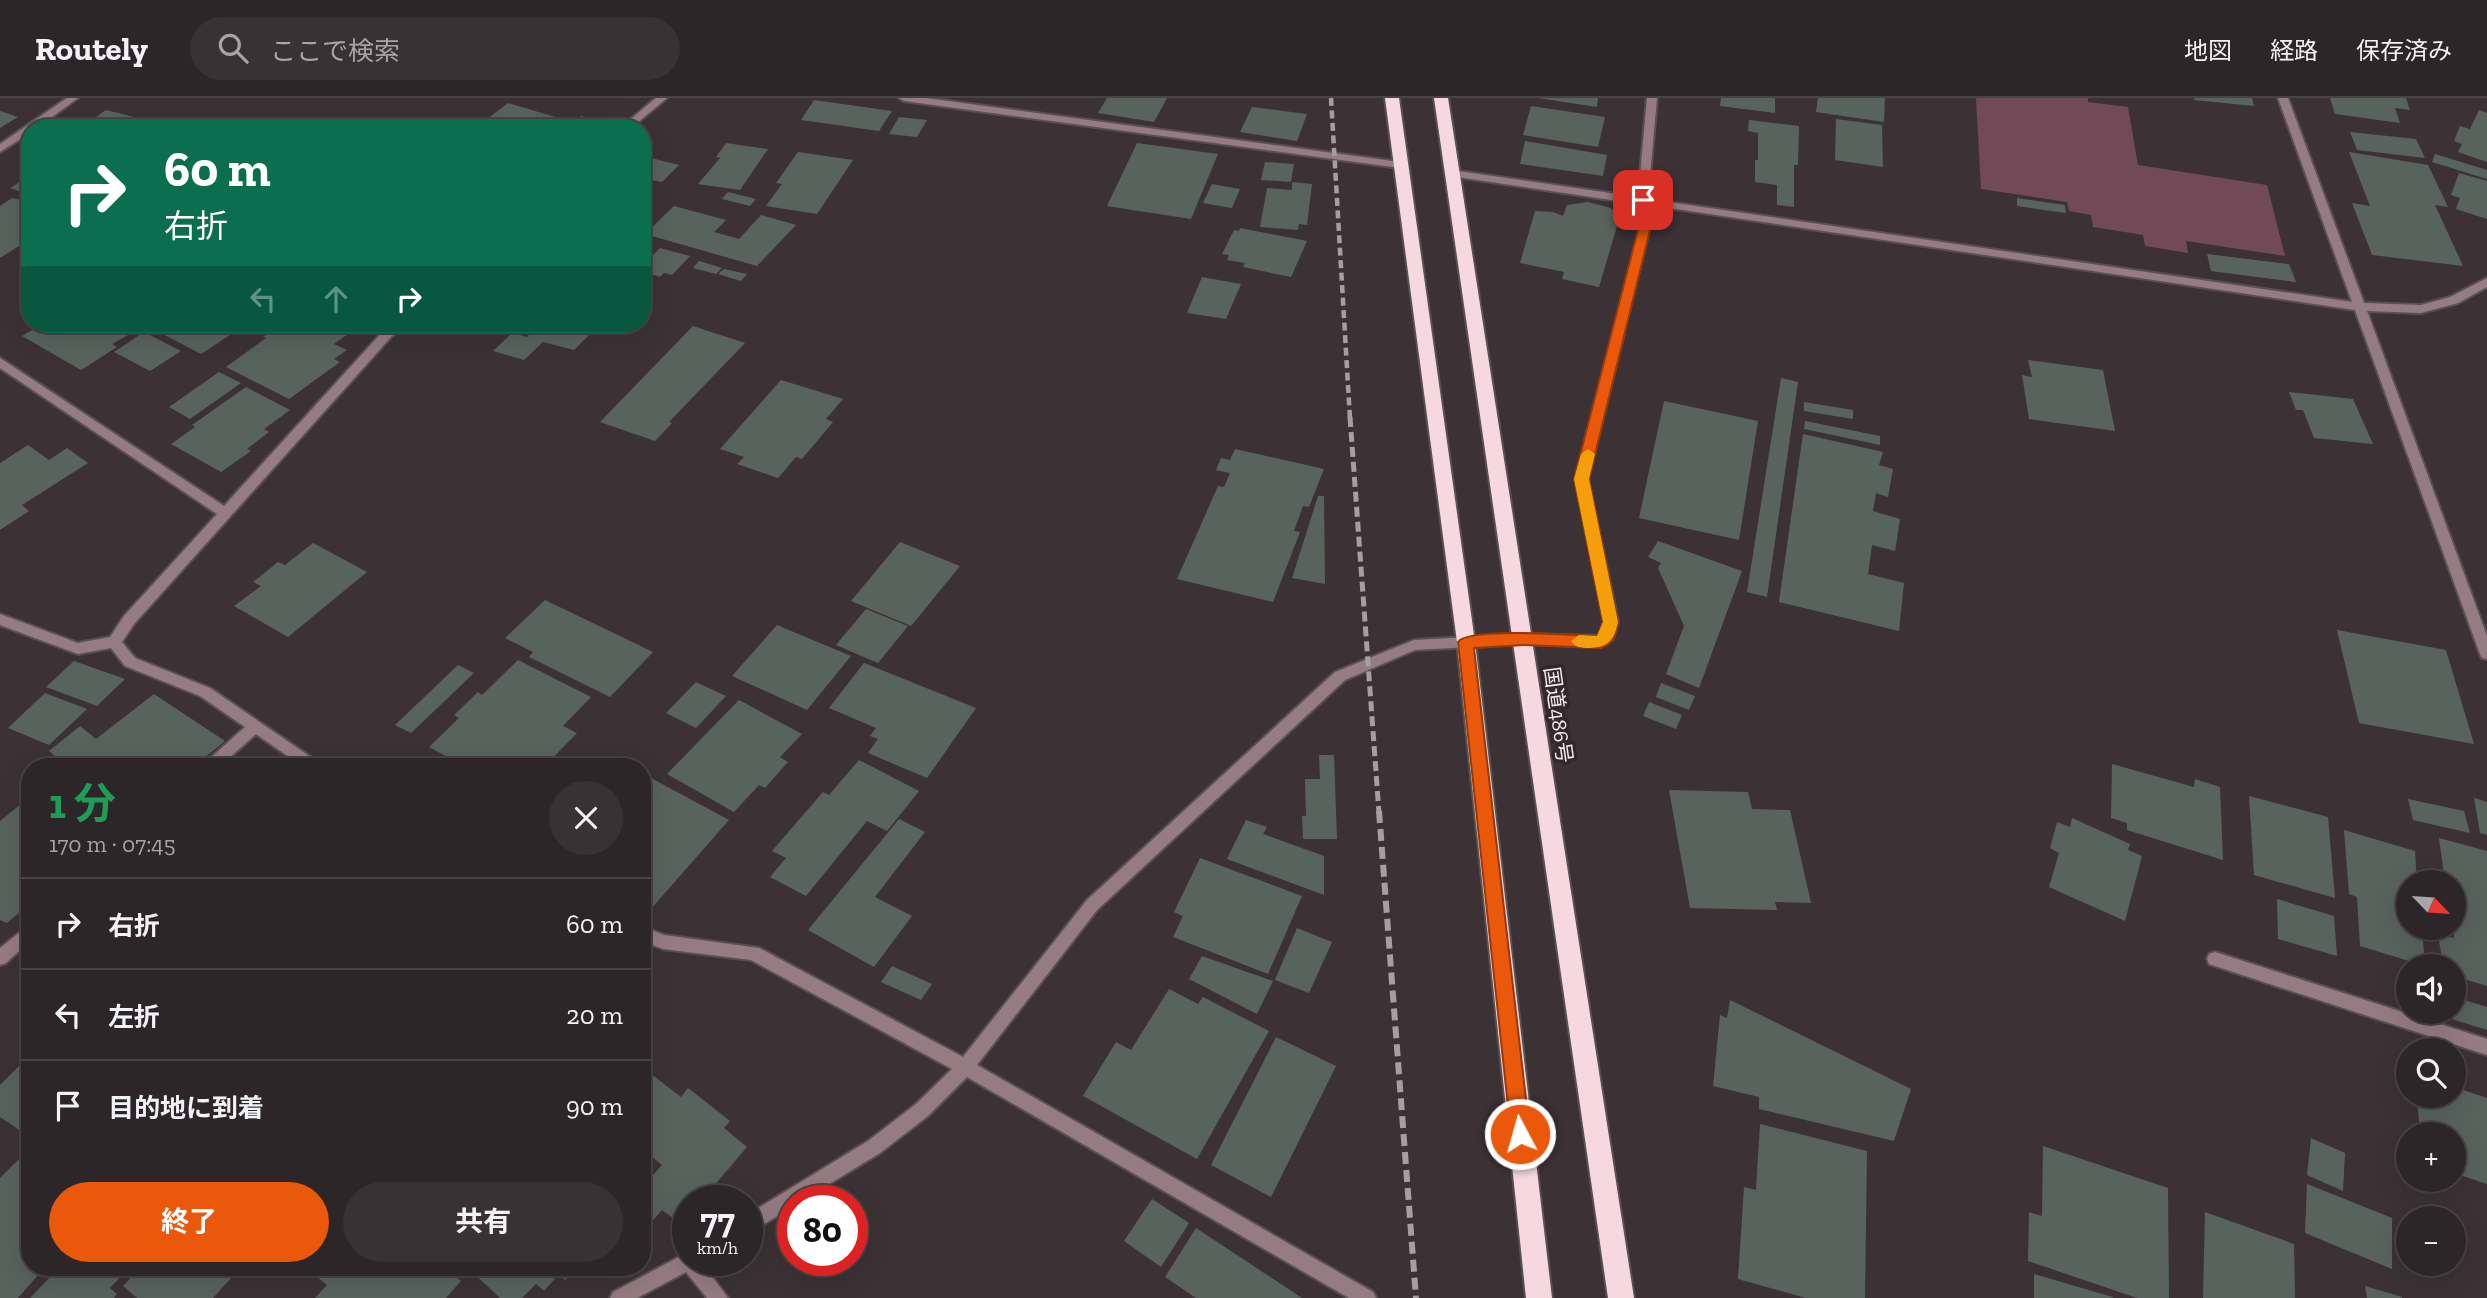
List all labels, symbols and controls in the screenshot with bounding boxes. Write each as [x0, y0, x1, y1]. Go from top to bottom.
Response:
search box [190, 17, 680, 80]
text: Routely [35, 29, 148, 68]
icon: search [214, 29, 252, 67]
text: ここで検索 [270, 35, 400, 67]
text: 地図 [2184, 36, 2232, 65]
text: 経路 [2270, 36, 2318, 65]
text: 保存済み [2356, 36, 2452, 65]
text: 60 m [164, 140, 271, 199]
icon: right [49, 147, 140, 238]
pin [1613, 170, 1673, 230]
icon: arrive [1624, 181, 1662, 219]
text: 右折 [164, 207, 228, 245]
icon: left [244, 280, 282, 318]
icon: ahead [317, 280, 355, 318]
icon: right [390, 280, 428, 318]
street label: 国道486号 [1539, 665, 1578, 765]
text: 1 分 [49, 778, 116, 829]
button: close [549, 781, 623, 855]
text: 170 m · 07:45 [49, 830, 176, 858]
north arrow [2396, 870, 2466, 940]
map controls [2396, 870, 2466, 1276]
icon: right [49, 905, 87, 943]
text: 60 m [566, 908, 623, 940]
text: 右折 [108, 910, 160, 942]
button: sound [2396, 954, 2466, 1024]
icon: left [49, 996, 87, 1034]
text: 20 m [566, 999, 623, 1031]
text: 左折 [108, 1001, 160, 1033]
button: search [2396, 1038, 2466, 1108]
icon: arrive [49, 1087, 87, 1125]
text: 90 m [566, 1090, 623, 1122]
text: 目的地に到着 [108, 1092, 264, 1124]
position arrow [1483, 1097, 1557, 1171]
button: + [2396, 1122, 2466, 1192]
button: 終了 [49, 1182, 329, 1262]
button: 共有 [343, 1182, 623, 1262]
speed limit sign: 80 [777, 1185, 868, 1276]
text: 77 [700, 1200, 735, 1242]
button: − [2396, 1206, 2466, 1276]
text: km/h [697, 1237, 738, 1259]

